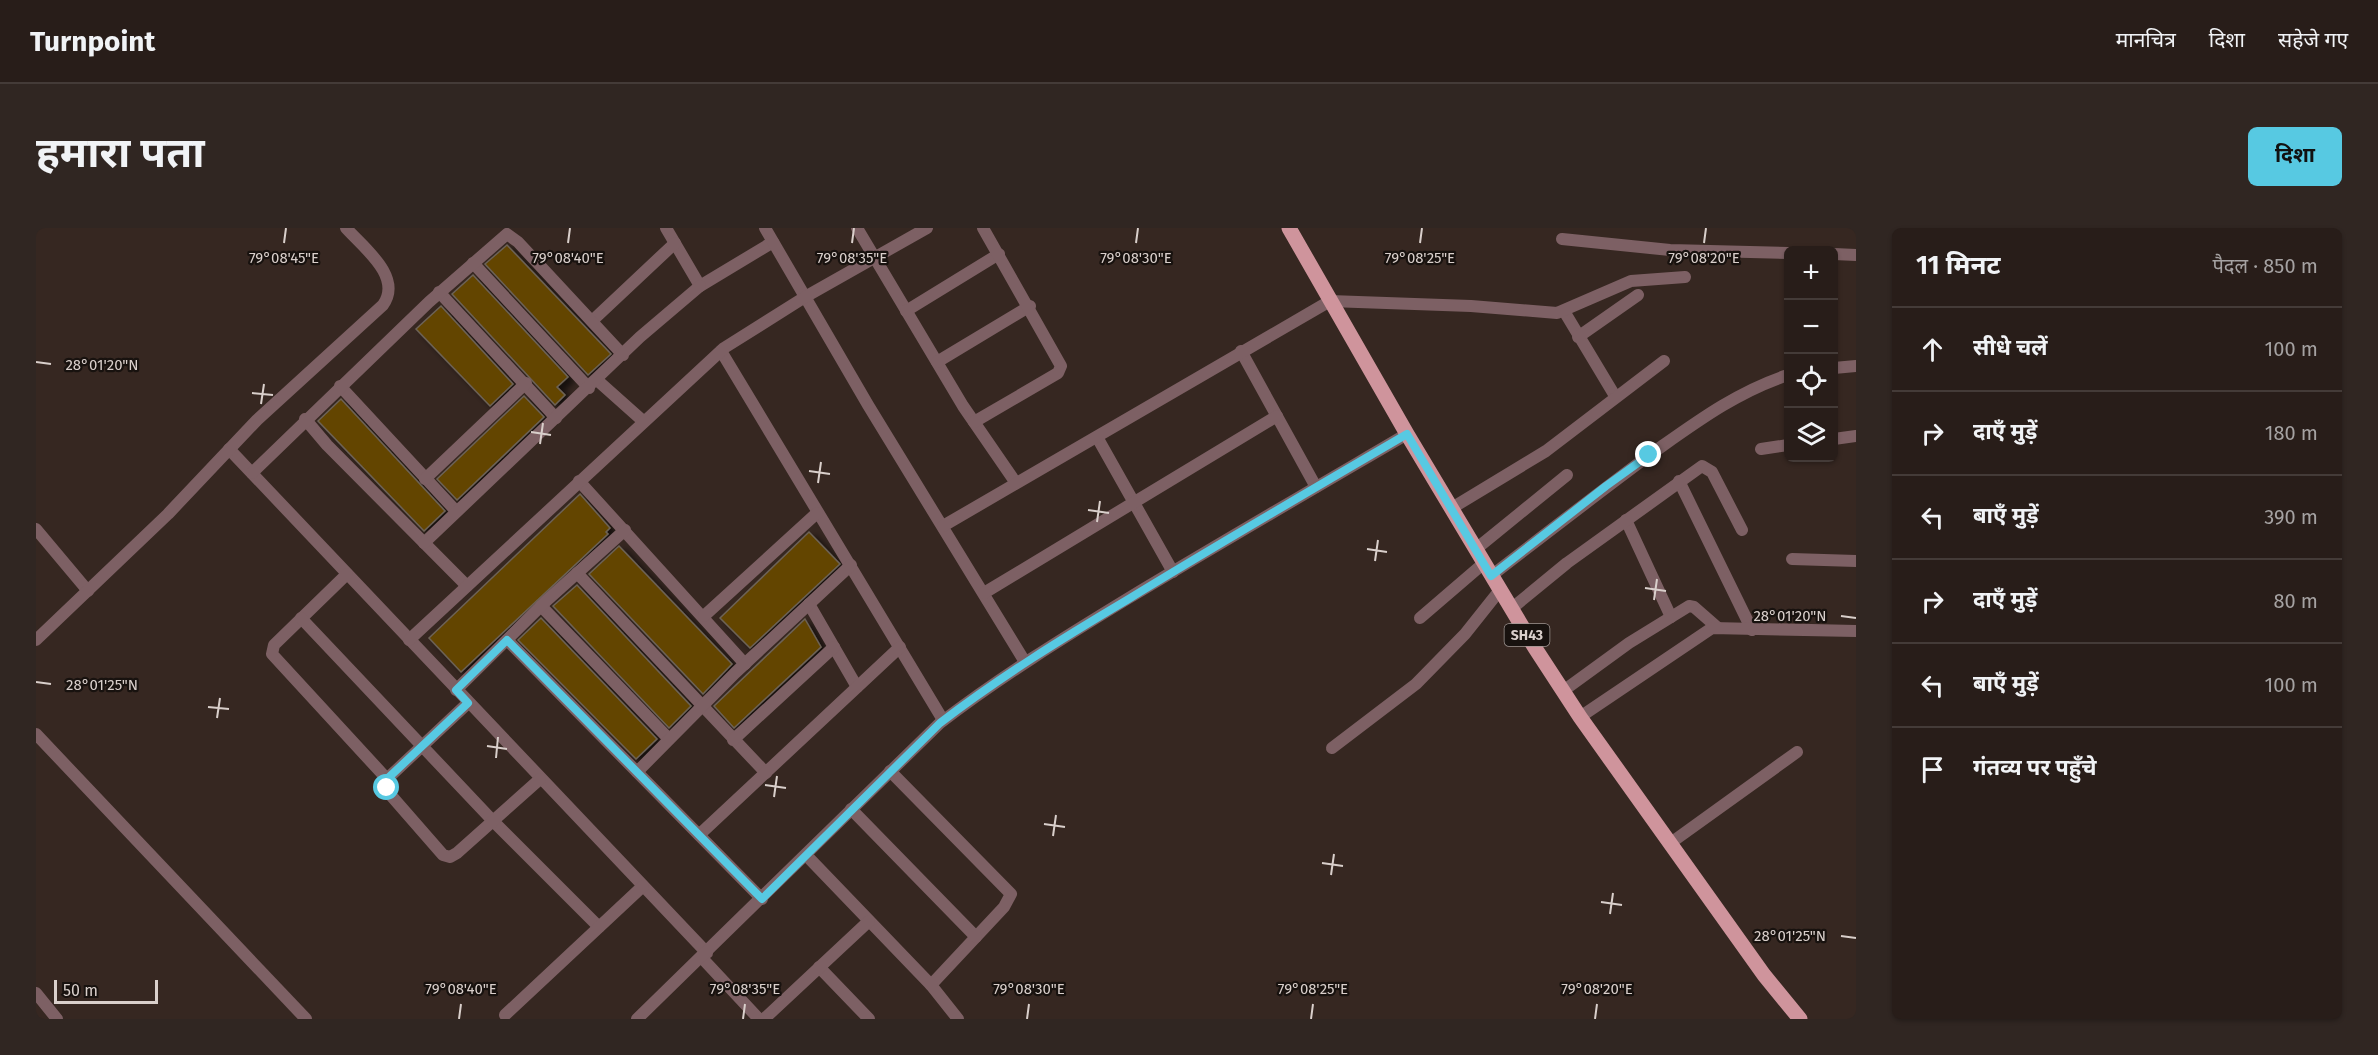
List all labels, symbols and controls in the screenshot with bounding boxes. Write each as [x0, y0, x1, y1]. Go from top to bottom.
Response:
text: Turnpoint [30, 25, 155, 58]
text: मानचित्र [2116, 27, 2176, 53]
text: दिशा [2209, 27, 2245, 53]
text: सहेजे गए [2278, 27, 2348, 53]
button: दिशा [2248, 127, 2342, 186]
text: हमारा पता [36, 128, 205, 178]
map controls [1784, 246, 1838, 462]
button: + [1784, 246, 1838, 300]
text: 79°08'45"E [249, 249, 319, 267]
text: 79°08'40"E [532, 249, 604, 267]
text: 79°08'35"E [817, 249, 887, 267]
text: 79°08'30"E [1100, 249, 1172, 267]
text: 79°08'25"E [1385, 249, 1455, 267]
text: 79°08'20"E [1668, 249, 1740, 267]
text: 11 मिनट [1916, 250, 2000, 281]
text: पैदल · 850 m [2212, 254, 2318, 278]
button: − [1784, 300, 1838, 354]
icon: ahead [1916, 333, 1949, 366]
text: सीधे चलें [1973, 334, 2048, 361]
text: 100 m [2265, 337, 2318, 361]
button: locate [1784, 354, 1838, 408]
text: 28°01'20"N [65, 356, 139, 374]
button: layers [1784, 408, 1838, 462]
icon: right [1916, 417, 1949, 450]
text: दाएँ मुड़ें [1973, 418, 2037, 445]
text: 180 m [2265, 421, 2318, 445]
route end [1635, 441, 1661, 467]
icon: left [1916, 501, 1949, 534]
text: बाएँ मुड़ें [1973, 502, 2039, 529]
text: 390 m [2264, 505, 2318, 529]
icon: right [1916, 585, 1949, 618]
text: दाएँ मुड़ें [1973, 586, 2037, 613]
text: 80 m [2273, 589, 2318, 613]
text: 28°01'20"N [1753, 607, 1827, 625]
road number: SH43 [1504, 624, 1550, 646]
icon: left [1916, 669, 1949, 702]
text: बाएँ मुड़ें [1973, 670, 2039, 697]
text: 100 m [2265, 673, 2318, 697]
text: 28°01'25"N [66, 676, 138, 694]
icon: arrive [1916, 753, 1949, 786]
text: गंतव्य पर पहुँचे [1973, 754, 2097, 781]
route start [373, 774, 399, 800]
text: 28°01'25"N [1754, 927, 1826, 945]
scale bar [54, 977, 158, 1004]
text: 79°08'40"E [425, 980, 497, 998]
text: 79°08'35"E [710, 980, 780, 998]
text: 79°08'30"E [993, 980, 1065, 998]
text: 79°08'25"E [1278, 980, 1348, 998]
text: 79°08'20"E [1561, 980, 1633, 998]
text: 50 m [63, 981, 98, 1000]

